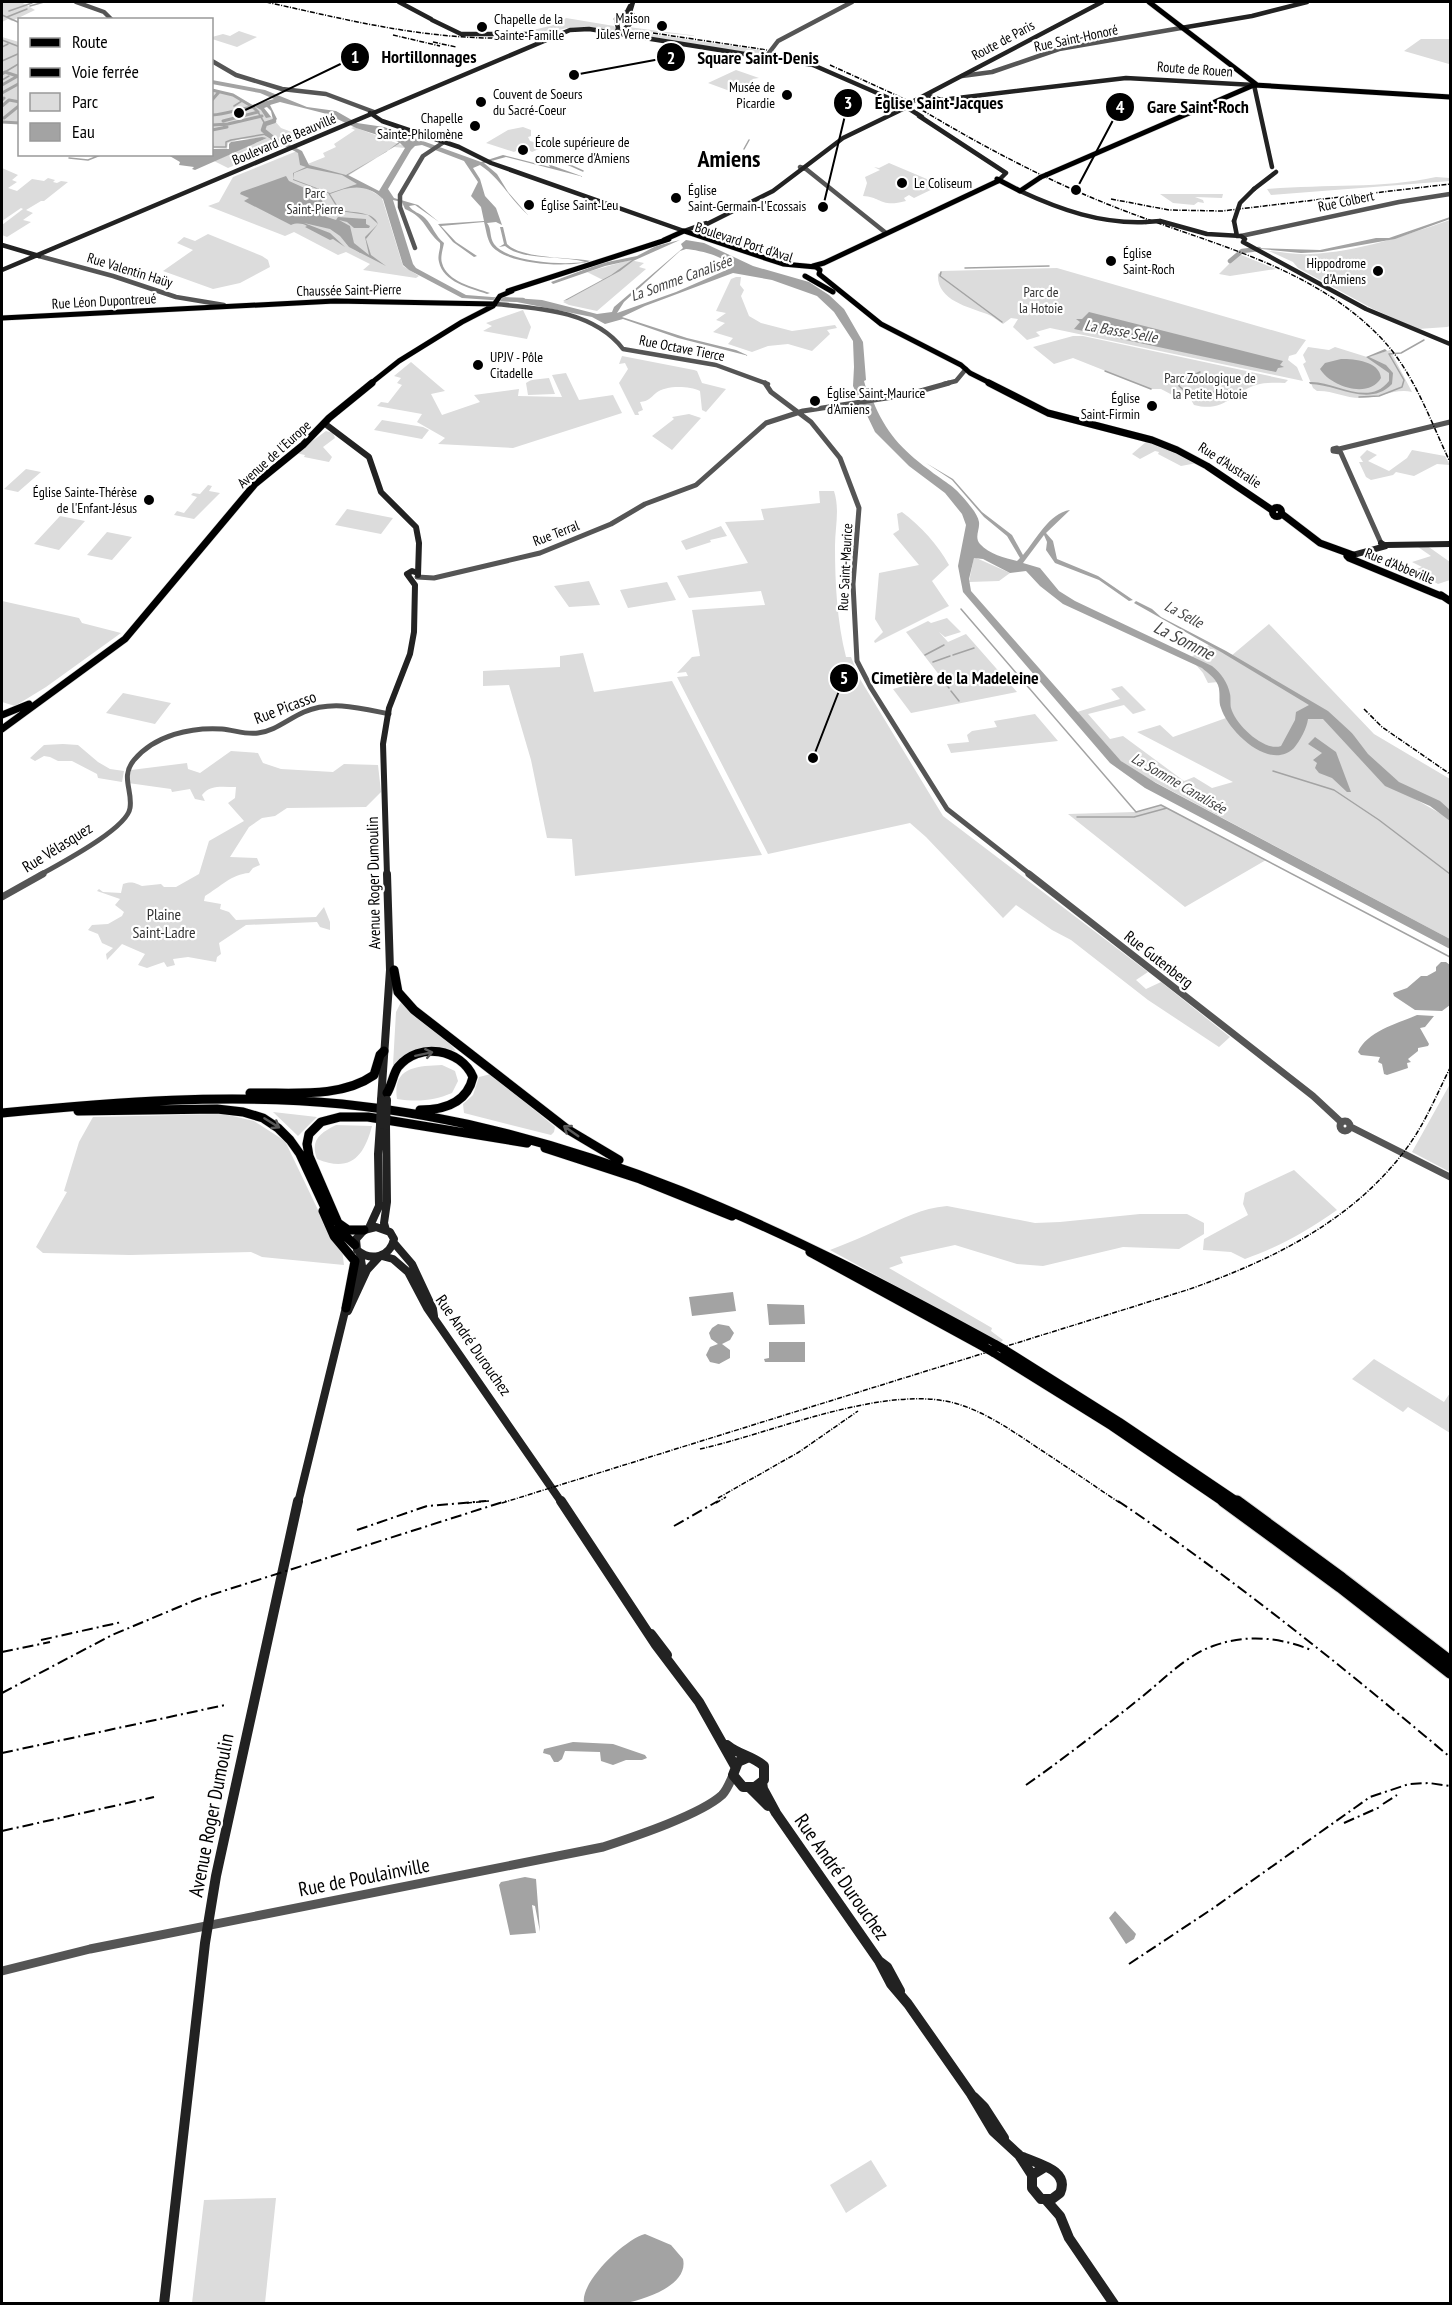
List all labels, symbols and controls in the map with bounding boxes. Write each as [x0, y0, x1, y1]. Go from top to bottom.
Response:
place label: Maison Jules Verne [596, 9, 650, 43]
place label: Chapelle de la Sainte-Famille [494, 10, 564, 44]
street label: Route de Paris [968, 16, 1038, 64]
legend [18, 18, 213, 156]
marker: Maison Jules Verne [655, 19, 669, 33]
marker: Chapelle de la Sainte-Famille [475, 20, 489, 34]
street label: Rue Saint-Honoré [1032, 20, 1120, 56]
text: Route [72, 30, 108, 53]
callout: Hortillonnages [340, 39, 489, 75]
callout: Square Saint-Denis [656, 39, 831, 75]
text: 1 [351, 45, 359, 68]
text: Hortillonnages [382, 45, 476, 68]
text: 2 [667, 46, 675, 69]
text: Square Saint-Denis [697, 46, 819, 69]
street label: Route de Rouen [1157, 57, 1233, 81]
text: Voie ferrée [71, 60, 139, 83]
place label: Musée de Picardie [729, 78, 775, 112]
place label: Couvent de Soeurs du Sacré-Coeur [493, 85, 583, 119]
callout: Église Saint-Jacques [833, 85, 1016, 121]
marker: Musée de Picardie [780, 88, 794, 102]
callout: Gare Saint-Roch [1105, 89, 1261, 125]
text: Parc [72, 90, 99, 113]
text: 3 [844, 91, 852, 114]
text: Église Saint-Jacques [875, 91, 1003, 114]
marker: Couvent de Soeurs du Sacré-Coeur [474, 95, 488, 109]
text: 4 [1116, 95, 1125, 118]
text: Gare Saint-Roch [1147, 95, 1249, 118]
street label: Boulevard de Beauvillé [229, 109, 339, 169]
place label: Chapelle Sainte-Philomène [377, 109, 463, 143]
marker: Chapelle Sainte-Philomène [468, 119, 482, 133]
text: Eau [72, 120, 95, 143]
place label: École supérieure de commerce d'Amiens [535, 133, 630, 167]
marker: École supérieure de commerce d'Amiens [516, 143, 530, 157]
district label: Amiens [697, 143, 760, 174]
place label: Le Coliseum [914, 174, 972, 192]
marker: Le Coliseum [895, 176, 909, 190]
place label: Église Saint-Germain-l'Ecossais [688, 181, 807, 215]
park label: Parc Saint-Pierre [287, 184, 344, 218]
street label: Rue Colbert [1316, 186, 1376, 216]
marker: Église Saint-Germain-l'Ecossais [669, 191, 683, 205]
place label: Église Saint-Leu [541, 196, 618, 214]
marker: Église Saint-Leu [522, 198, 536, 212]
street label: Boulevard Port d'Aval [693, 218, 796, 267]
place label: Église Saint-Roch [1123, 244, 1175, 278]
street label: Rue Valentin Haüy [85, 248, 176, 292]
water label: La Somme Canalisée [628, 251, 735, 305]
marker: Église Saint-Roch [1104, 254, 1118, 268]
place label: Hippodrome d'Amiens [1306, 254, 1366, 288]
marker: Hippodrome d'Amiens [1371, 264, 1385, 278]
street label: Chaussée Saint-Pierre [296, 280, 402, 300]
park label: Parc de la Hotoie [1019, 283, 1063, 317]
street label: Rue Léon Dupontreué [51, 289, 157, 313]
water label: La Basse Selle [1083, 315, 1160, 347]
street label: Rue Octave Tierce [638, 331, 727, 365]
place label: UPJV - Pôle Citadelle [490, 348, 543, 382]
marker: UPJV - Pôle Citadelle [471, 358, 485, 372]
park label: Parc Zoologique de la Petite Hotoie [1164, 369, 1256, 403]
place label: Église Saint-Maurice d'Amiens [827, 384, 925, 418]
place label: Église Saint-Firmin [1081, 389, 1140, 423]
marker: Église Saint-Maurice d'Amiens [808, 394, 822, 408]
marker: Église Saint-Firmin [1145, 399, 1159, 413]
street label: Avenue de l'Europe [233, 416, 315, 492]
street label: Rue d'Australie [1195, 438, 1265, 492]
place label: Église Sainte-Thérèse de l'Enfant-Jésus [33, 483, 137, 517]
marker: Église Sainte-Thérèse de l'Enfant-Jésus [142, 493, 156, 507]
street label: Rue Terral [530, 516, 582, 550]
street label: Rue Saint-Maurice [834, 522, 856, 611]
street label: Rue d'Abbeville [1362, 544, 1438, 588]
water label: La Selle [1161, 596, 1207, 632]
water label: La Somme [1150, 615, 1219, 666]
callout: Cimetière de la Madeleine [829, 660, 1051, 696]
text: 5 [840, 666, 848, 689]
text: Cimetière de la Madeleine [871, 666, 1039, 689]
street label: Rue Picasso [251, 686, 319, 728]
water label: La Somme Canalisée [1128, 748, 1230, 818]
street label: Avenue Roger Dumoulin [362, 816, 384, 950]
street label: Rue Vélasquez [18, 817, 96, 876]
park label: Plaine Saint-Ladre [132, 904, 196, 942]
street label: Rue Gutenberg [1120, 926, 1198, 992]
one-way arrow [414, 1048, 433, 1059]
one-way arrow [263, 1117, 280, 1129]
one-way arrow [564, 1125, 580, 1137]
street label: Rue André Durouchez [432, 1291, 516, 1400]
street label: Avenue Roger Dumoulin [182, 1731, 240, 1899]
street label: Rue André Durouchez [789, 1809, 895, 1945]
street label: Rue de Poulainville [296, 1852, 432, 1902]

